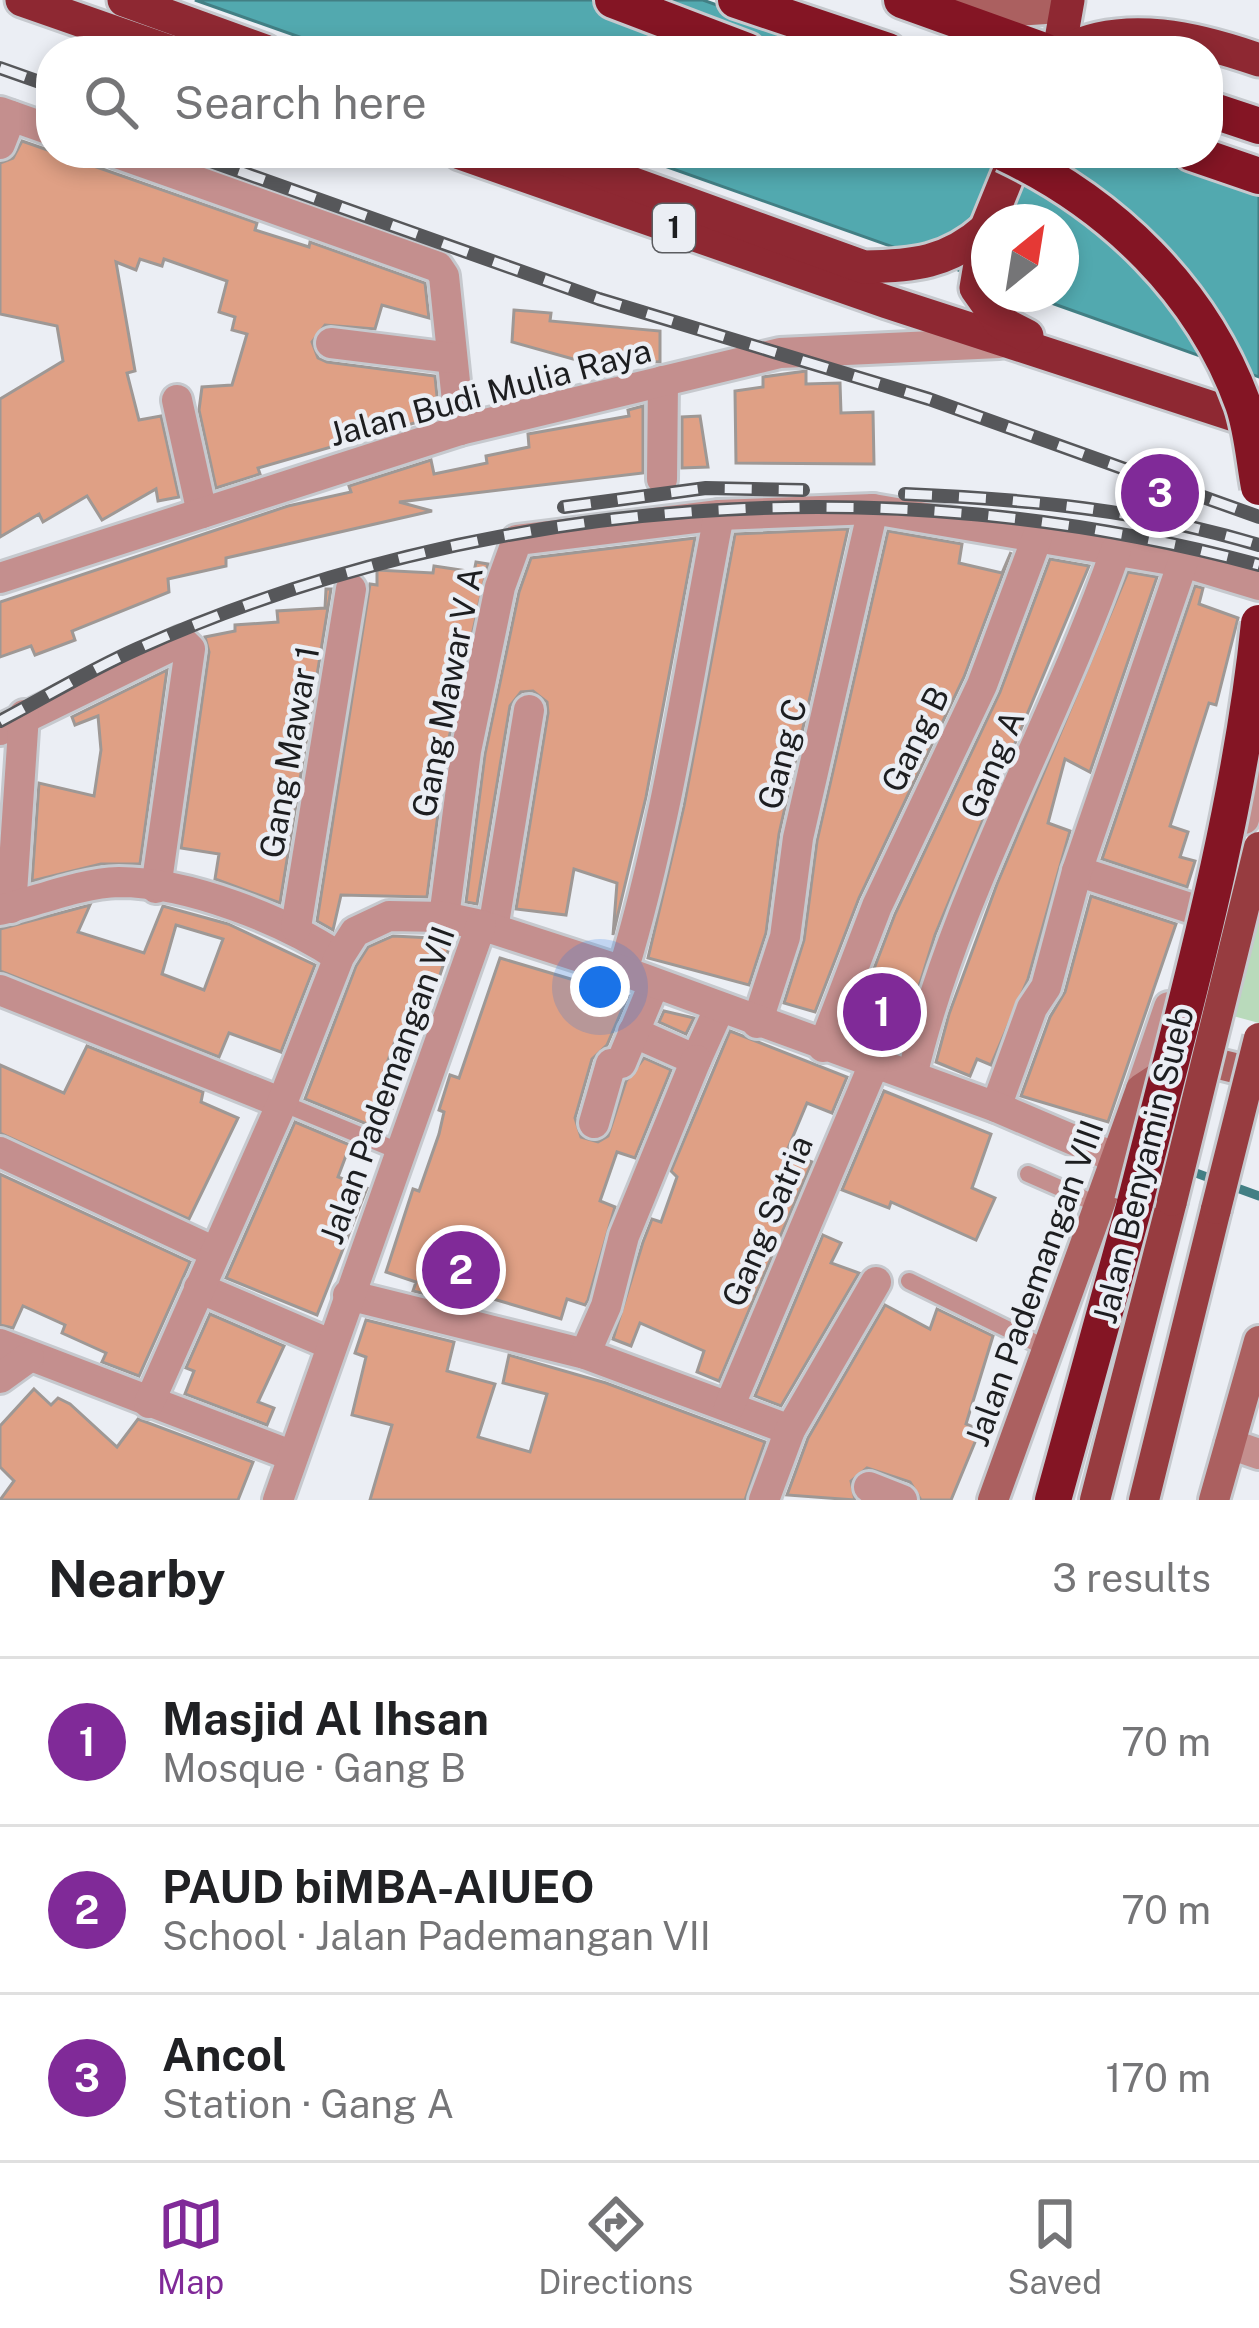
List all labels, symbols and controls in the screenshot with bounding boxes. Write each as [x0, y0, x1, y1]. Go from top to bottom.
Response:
search box [36, 36, 1223, 168]
icon: search [78, 69, 144, 135]
text: Search here [174, 76, 427, 129]
road number: 1 [653, 204, 695, 252]
north arrow [971, 204, 1079, 312]
street label: Jalan Budi Mulia Raya [325, 331, 655, 453]
pin: 3 [1121, 448, 1199, 538]
street label: Gang Mawar V A [404, 564, 490, 820]
street label: Gang Mawar 1 [252, 643, 326, 861]
street label: Gang B [873, 680, 957, 798]
street label: Gang C [750, 695, 814, 813]
street label: Gang A [952, 704, 1032, 824]
street label: Jalan Pademangan VII [312, 921, 462, 1249]
your location [570, 957, 630, 1017]
pin: 1 [843, 967, 921, 1057]
street label: Jalan Benyamin Sueb [1085, 1003, 1201, 1327]
street label: Jalan Pademangan VIII [957, 1115, 1111, 1451]
street label: Gang Satria [714, 1130, 820, 1312]
pin: 2 [422, 1225, 500, 1315]
text: Nearby [48, 1549, 225, 1608]
text: 3 results [1052, 1555, 1211, 1601]
text: Masjid Al Ihsan [162, 1692, 489, 1745]
text: 1 [79, 1719, 95, 1765]
text: 70 m [1121, 1719, 1211, 1765]
text: Mosque · Gang B [162, 1745, 466, 1791]
text: PAUD biMBA-AIUEO [162, 1860, 594, 1913]
text: 2 [75, 1887, 99, 1933]
text: 70 m [1121, 1887, 1211, 1933]
text: School · Jalan Pademangan VII [162, 1913, 711, 1959]
text: Ancol [162, 2028, 287, 2081]
text: 3 [74, 2055, 100, 2101]
text: 170 m [1105, 2055, 1211, 2101]
text: Station · Gang A [162, 2081, 454, 2127]
tab: Map [157, 2191, 224, 2301]
tab: Directions [538, 2191, 693, 2301]
tab: Saved [1008, 2191, 1102, 2301]

